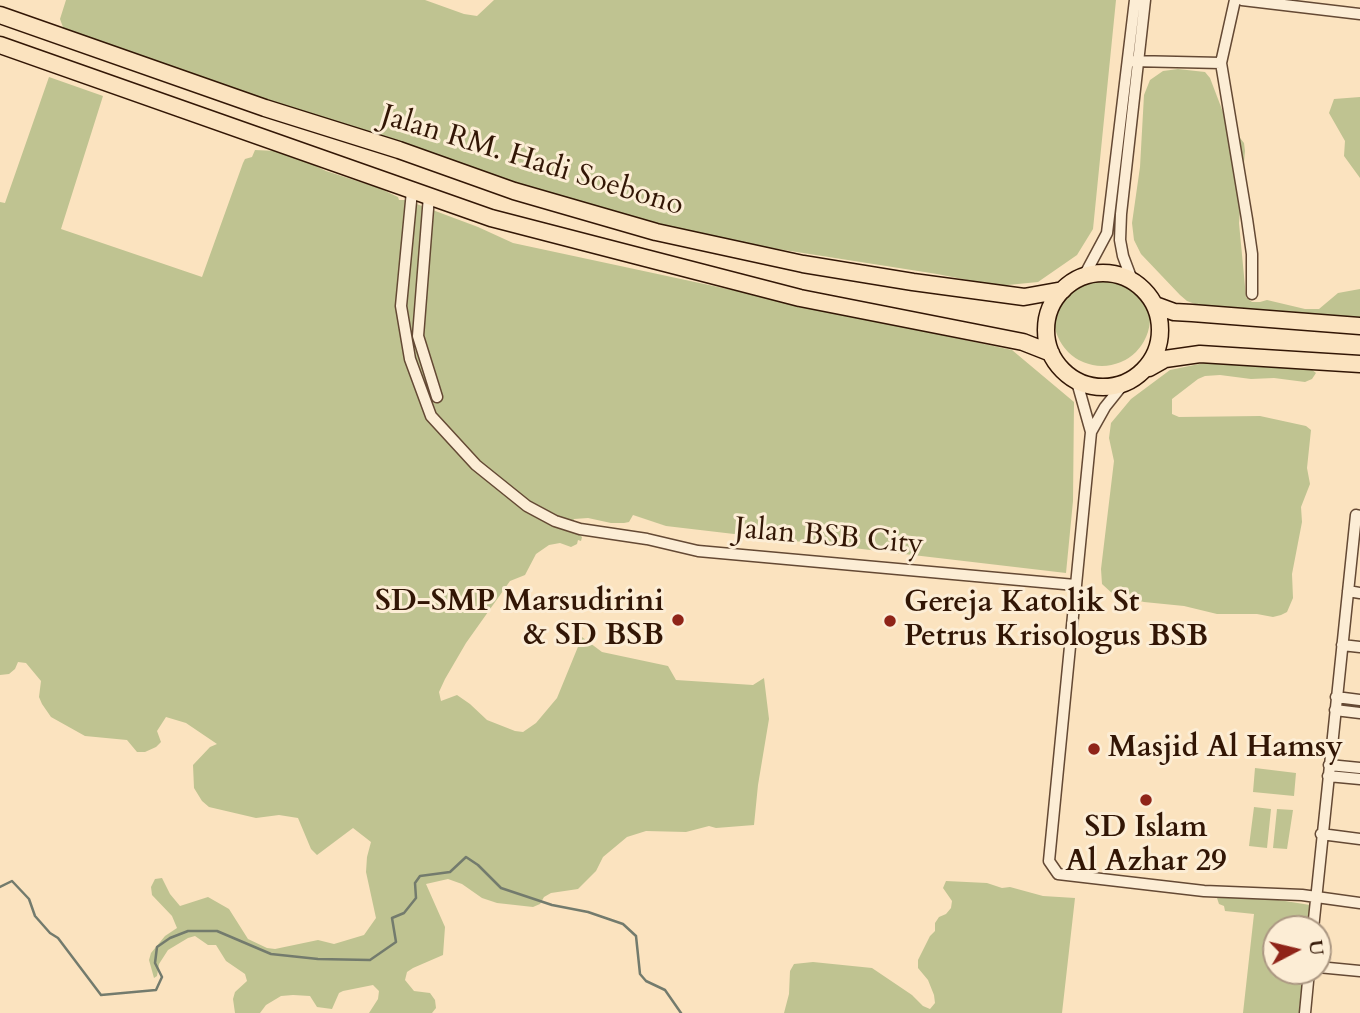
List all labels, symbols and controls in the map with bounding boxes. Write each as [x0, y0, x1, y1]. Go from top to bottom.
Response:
street label: Jalan RM. Hadi Soebono [376, 99, 688, 225]
street label: Jalan BSB City [733, 512, 925, 564]
place label: SD-SMP Marsudirini & SD BSB [375, 585, 664, 656]
place label: Gereja Katolik St Petrus Krisologus BSB [904, 586, 1208, 656]
marker: SD-SMP Marsudirini & SD BSB [670, 612, 686, 628]
marker: Gereja Katolik St Petrus Krisologus BSB [882, 613, 898, 629]
place label: Masjid Al Hamsy [1108, 731, 1343, 767]
marker: Masjid Al Hamsy [1086, 741, 1102, 757]
marker: SD Islam Al Azhar 29 [1138, 792, 1154, 808]
place label: SD Islam Al Azhar 29 [1065, 811, 1227, 882]
north arrow [1262, 915, 1332, 985]
text: U [1302, 938, 1330, 957]

